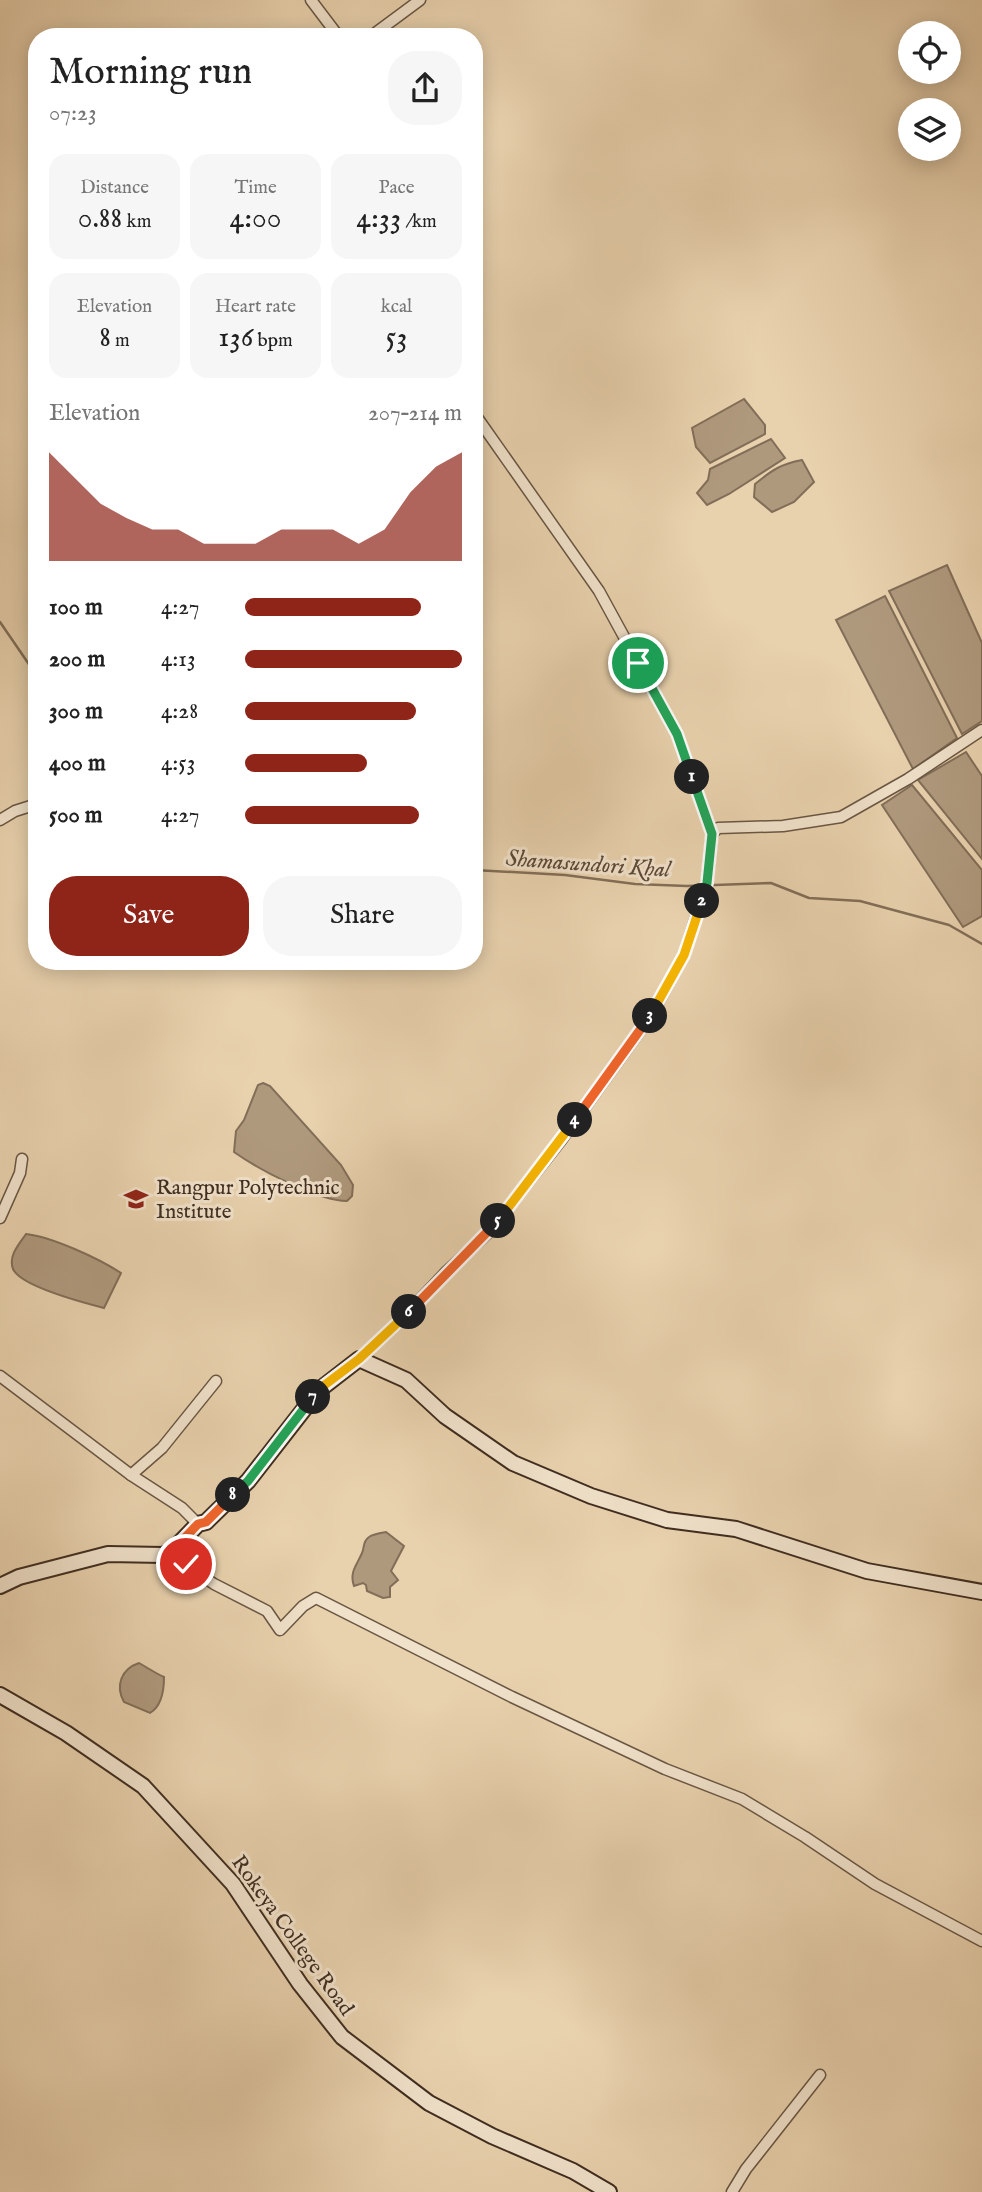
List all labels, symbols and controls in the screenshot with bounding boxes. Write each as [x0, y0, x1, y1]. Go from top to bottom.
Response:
map controls [898, 21, 961, 161]
button: locate [898, 21, 961, 84]
text: Morning run [49, 49, 252, 97]
button: share [388, 51, 462, 125]
button: layers [898, 98, 961, 161]
text: 07:23 [49, 99, 97, 128]
text: Distance [80, 176, 149, 200]
text: Time [234, 176, 277, 200]
text: Pace [379, 176, 414, 200]
text: 0.88 [78, 200, 122, 238]
text: 4:00 [229, 200, 282, 238]
text: 4:33 [356, 200, 401, 238]
text: km [122, 210, 151, 234]
text: /km [401, 210, 437, 234]
text: Elevation [77, 295, 152, 319]
text: Heart rate [215, 295, 296, 319]
text: kcal [381, 295, 412, 319]
text: 8 [99, 319, 111, 357]
text: 136 [218, 319, 253, 357]
text: 53 [385, 319, 408, 357]
text: m [111, 329, 130, 353]
text: bpm [253, 329, 293, 353]
text: Elevation [49, 399, 140, 428]
text: 207–214 m [368, 399, 462, 428]
text: 100 m [49, 593, 103, 622]
text: 4:27 [161, 593, 200, 622]
pin [608, 633, 668, 693]
icon: arrive [619, 644, 657, 682]
text: 200 m [49, 645, 105, 674]
text: 4:13 [161, 645, 196, 674]
text: 300 m [49, 697, 103, 726]
text: 4:28 [161, 697, 198, 726]
text: 400 m [49, 749, 106, 778]
text: 4:53 [161, 749, 195, 778]
pin: 1 [674, 760, 710, 794]
text: 1 [688, 764, 695, 788]
text: 500 m [49, 801, 103, 830]
text: 4:27 [161, 801, 200, 830]
water label: Shamasundori Khal [505, 844, 673, 885]
button: Save [49, 876, 249, 956]
button: Share [263, 876, 462, 956]
pin: 2 [684, 884, 720, 918]
text: 2 [697, 888, 706, 912]
pin: 3 [632, 998, 668, 1034]
text: 3 [646, 1003, 653, 1027]
pin: 4 [558, 1102, 592, 1138]
text: 4 [570, 1107, 579, 1131]
place label: Rangpur Polytechnic Institute [156, 1175, 340, 1226]
school or university icon: Rangpur Polytechnic Institute [122, 1185, 150, 1213]
pin: 5 [480, 1204, 516, 1238]
text: 5 [494, 1208, 501, 1232]
pin: 6 [392, 1294, 426, 1330]
text: 6 [404, 1299, 413, 1323]
pin: 7 [296, 1380, 330, 1414]
text: 7 [308, 1384, 317, 1408]
pin: 8 [216, 1478, 250, 1512]
text: 8 [229, 1482, 236, 1506]
pin [156, 1534, 216, 1594]
icon: check [167, 1545, 205, 1583]
street label: Rokeya College Road [224, 1850, 360, 2022]

